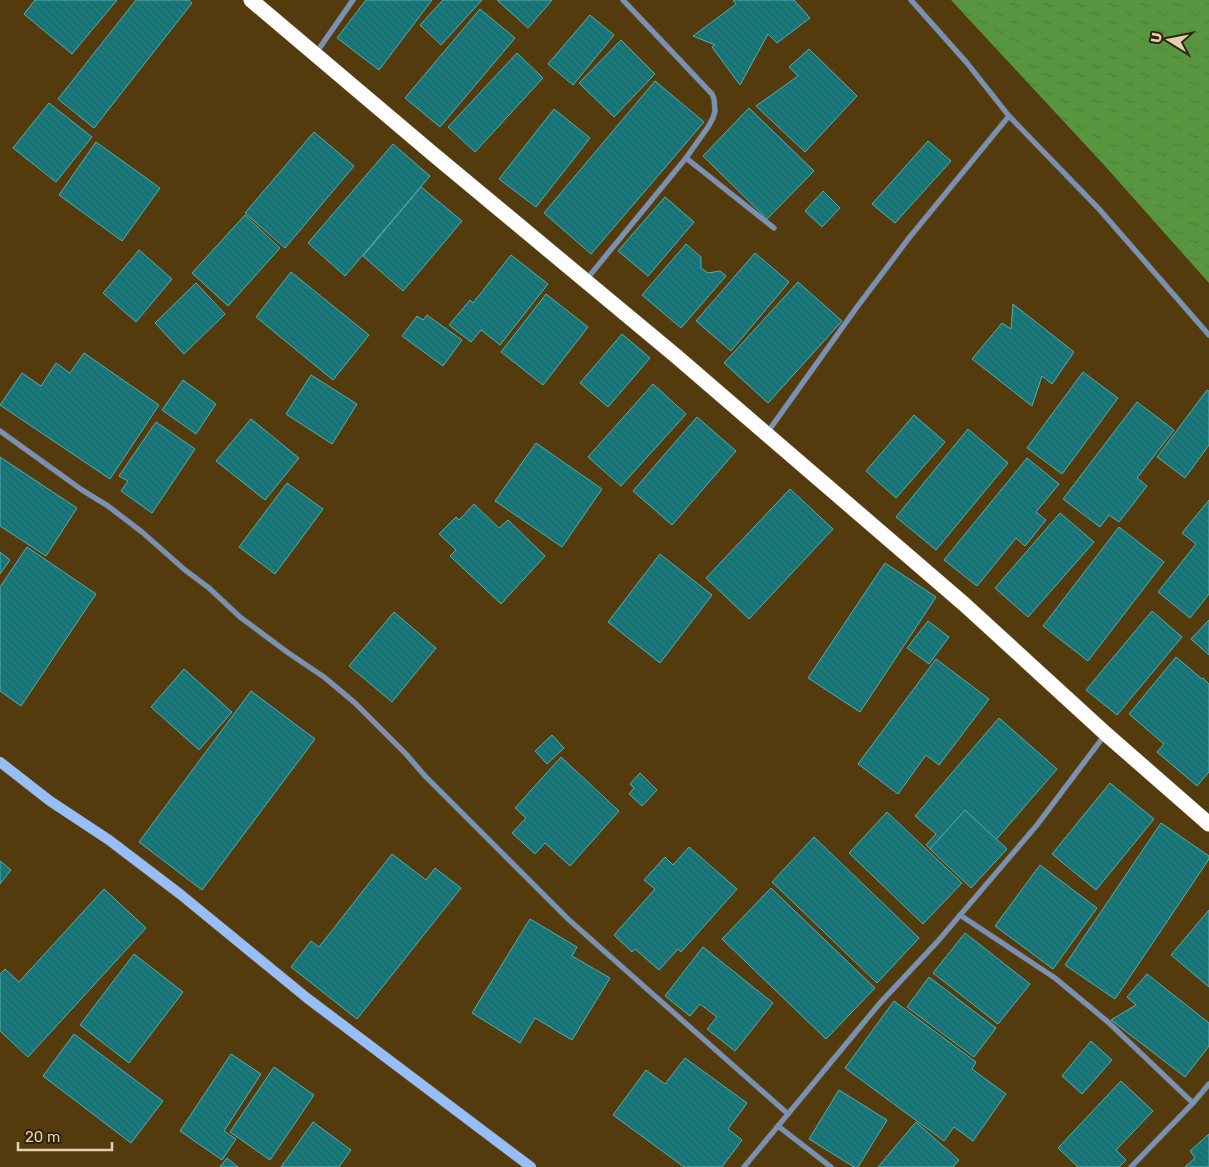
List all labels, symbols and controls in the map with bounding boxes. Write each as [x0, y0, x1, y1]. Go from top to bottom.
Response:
north arrow [1144, 15, 1194, 65]
text: U [1147, 31, 1166, 44]
scale bar [18, 1120, 111, 1152]
text: 20 m [25, 1128, 60, 1146]

